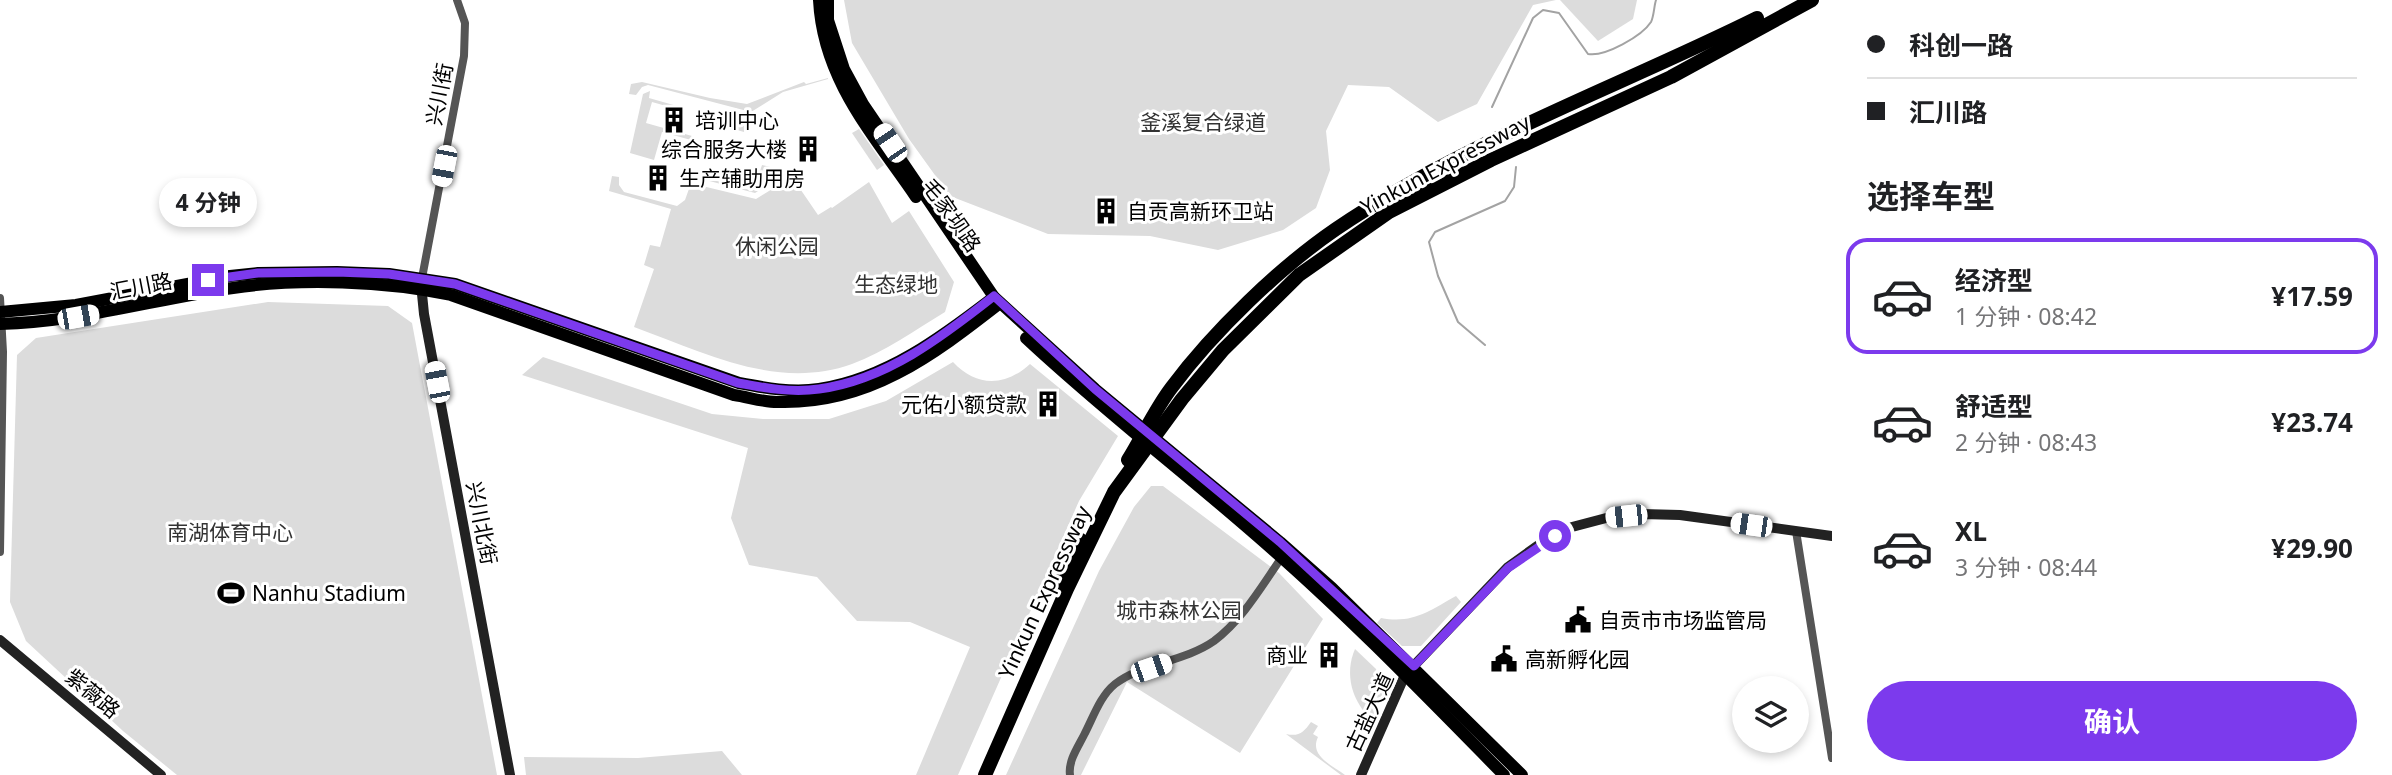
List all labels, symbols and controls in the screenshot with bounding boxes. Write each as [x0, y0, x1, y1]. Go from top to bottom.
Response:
text: 科创一路 [1909, 27, 2013, 63]
street label: 兴川街 [419, 60, 459, 128]
text: 汇川路 [1909, 94, 1987, 130]
building icon: 培训中心 [659, 105, 689, 135]
place label: 培训中心 [695, 106, 779, 134]
street label: Yinkun Expressway [1356, 107, 1535, 220]
park label: 釜溪复合绿道 [1140, 108, 1266, 136]
car [870, 120, 911, 166]
building icon: 综合服务大楼 [793, 134, 823, 164]
place label: 综合服务大楼 [661, 135, 787, 163]
car [430, 143, 459, 189]
building icon: 生产辅助用房 [643, 163, 673, 193]
place label: 生产辅助用房 [679, 164, 805, 192]
street label: 毛家坝路 [916, 173, 988, 257]
text: 选择车型 [1867, 174, 1995, 217]
callout: 4 分钟 [159, 178, 257, 228]
text: 4 分钟 [175, 186, 241, 218]
building icon: 自贡高新环卫站 [1091, 196, 1121, 226]
place label: 自贡高新环卫站 [1127, 197, 1274, 225]
park label: 休闲公园 [735, 232, 819, 260]
text: 经济型 [1955, 262, 2033, 298]
route end [192, 264, 224, 296]
icon: car [1871, 265, 1934, 328]
street label: 汇川路 [107, 266, 175, 306]
park label: 生态绿地 [854, 270, 938, 298]
text: ¥17.59 [2271, 278, 2353, 314]
text: 1 分钟 · 08:42 [1955, 300, 2097, 332]
car [56, 303, 101, 331]
car [423, 359, 452, 405]
text: 舒适型 [1955, 388, 2033, 424]
building icon: 元佑小额贷款 [1033, 389, 1063, 419]
place label: 元佑小额贷款 [901, 390, 1027, 418]
icon: car [1871, 391, 1934, 454]
text: ¥23.74 [2271, 404, 2353, 440]
text: 2 分钟 · 08:43 [1955, 426, 2097, 458]
street label: 兴川北街 [460, 479, 504, 567]
street label: Yinkun Expressway [992, 501, 1096, 683]
car [1605, 503, 1648, 529]
car [1729, 512, 1774, 538]
text: XL [1955, 513, 1987, 549]
icon: car [1871, 517, 1934, 580]
park label: 南湖体育中心 [167, 518, 293, 546]
route start [1539, 520, 1571, 552]
text: ¥29.90 [2271, 530, 2353, 566]
text: 3 分钟 · 08:44 [1955, 551, 2097, 583]
sports icon: Nanhu Stadium [216, 578, 246, 608]
place label: Nanhu Stadium [252, 579, 406, 607]
park label: 城市森林公园 [1116, 596, 1242, 624]
public building icon: 自贡市市场监管局 [1563, 605, 1593, 635]
place label: 自贡市市场监管局 [1599, 606, 1767, 634]
building icon: 商业 [1314, 640, 1344, 670]
place label: 商业 [1266, 641, 1308, 669]
public building icon: 高新孵化园 [1489, 644, 1519, 674]
place label: 高新孵化园 [1525, 645, 1630, 673]
car [1128, 651, 1175, 685]
street label: 紫薇路 [60, 662, 126, 724]
street label: 古盐大道 [1339, 668, 1399, 756]
map controls [1732, 676, 1809, 753]
button: layers [1732, 676, 1809, 753]
button: 确认 [1867, 681, 2357, 761]

